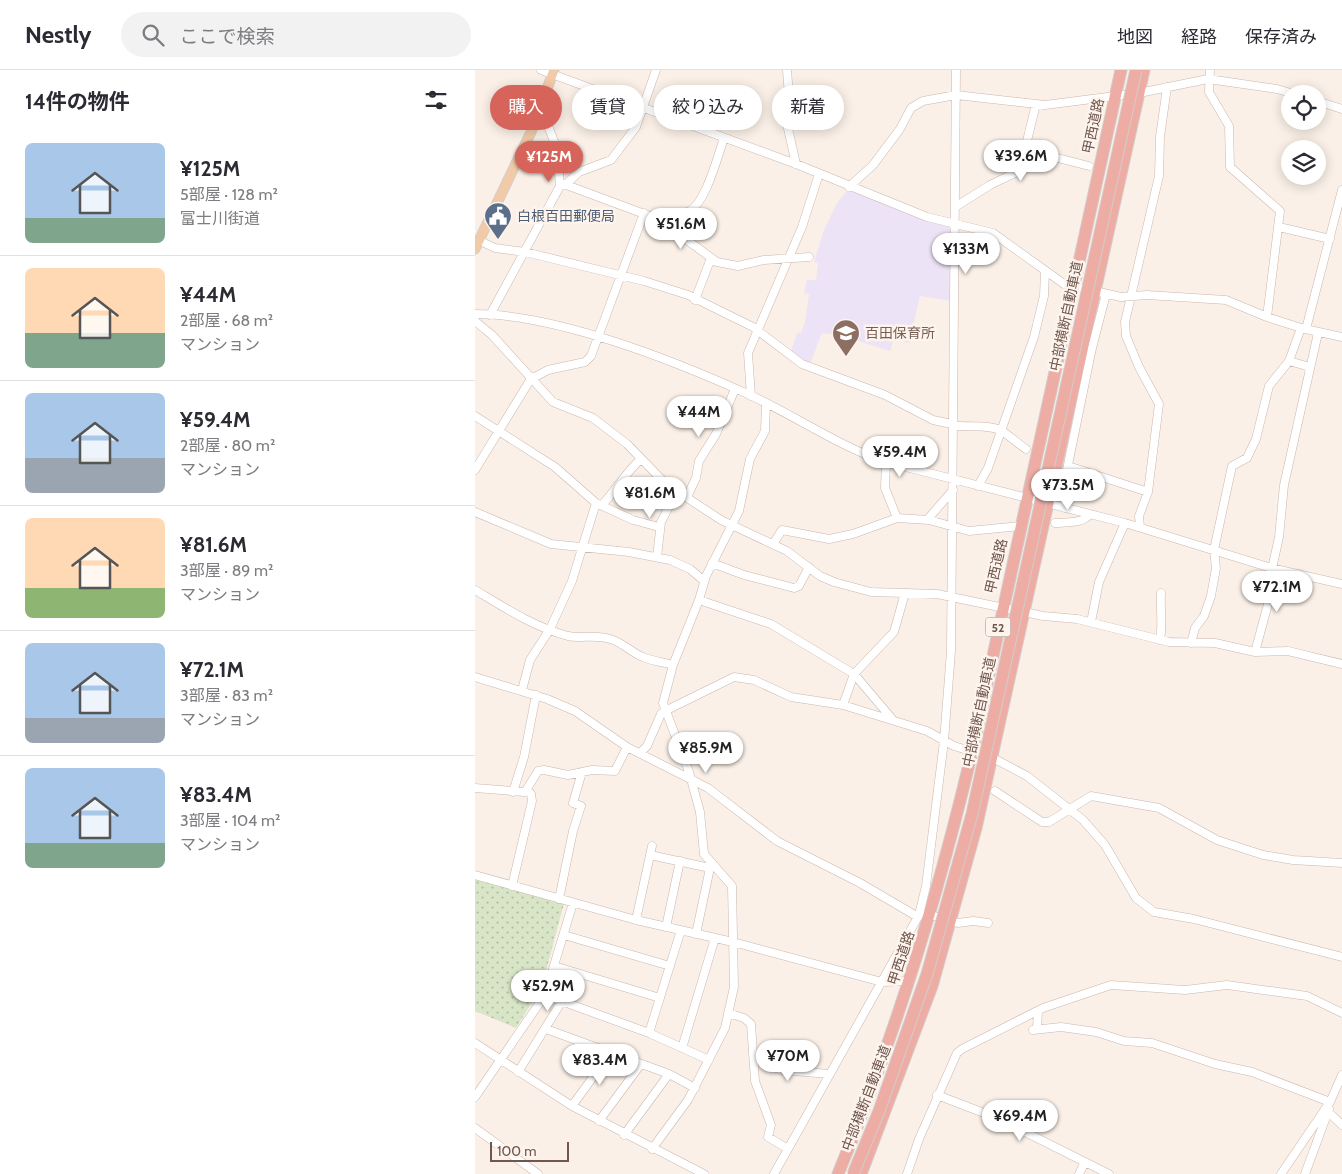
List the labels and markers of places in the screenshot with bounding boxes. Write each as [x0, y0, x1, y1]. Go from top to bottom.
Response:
pin: ¥125M [514, 140, 584, 183]
pin: ¥39.6M [980, 140, 1062, 182]
public building icon: 白根百田郵便局 [483, 201, 513, 240]
place label: 白根百田郵便局 [517, 207, 615, 225]
pin: ¥51.6M [640, 208, 722, 250]
pin: ¥133M [931, 232, 1001, 275]
school or university icon: 百田保育所 [831, 318, 861, 357]
place label: 百田保育所 [865, 324, 935, 342]
pin: ¥44M [669, 396, 729, 438]
pin: ¥59.4M [859, 436, 941, 478]
pin: ¥73.5M [1027, 468, 1109, 511]
pin: ¥81.6M [609, 476, 691, 519]
pin: ¥72.1M [1236, 570, 1318, 613]
pin: ¥85.9M [665, 732, 747, 774]
pin: ¥52.9M [507, 970, 589, 1012]
pin: ¥70M [758, 1040, 818, 1082]
pin: ¥83.4M [559, 1044, 641, 1086]
pin: ¥69.4M [979, 1100, 1061, 1142]

